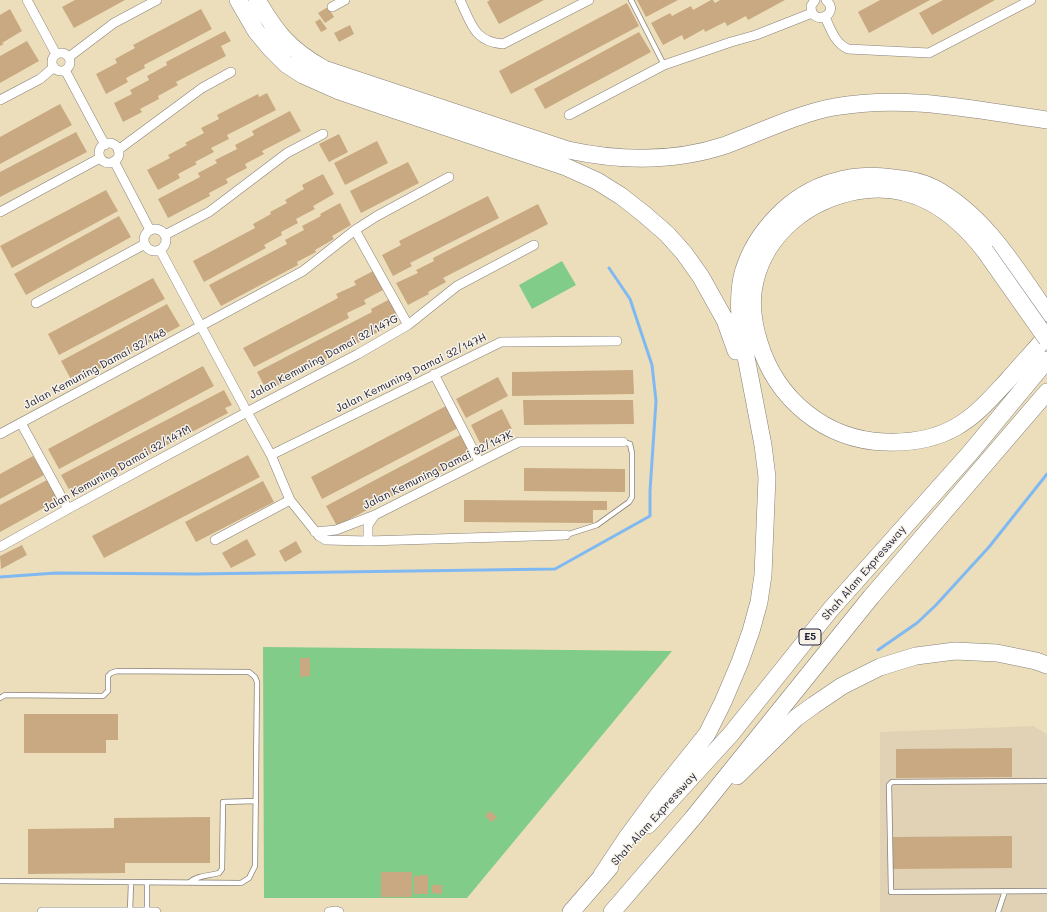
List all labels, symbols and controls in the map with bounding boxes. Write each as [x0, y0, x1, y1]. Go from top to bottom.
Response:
street label: Jalan Kemuning Damai 32/147G [247, 312, 401, 402]
street label: Jalan Kemuning Damai 32/148 [22, 326, 168, 412]
street label: Jalan Kemuning Damai 32/147H [333, 331, 489, 415]
street label: Jalan Kemuning Damai 32/147M [41, 423, 193, 515]
street label: Jalan Kemuning Damai 32/147K [361, 428, 515, 512]
street label: Shah Alam Expressway [819, 523, 909, 623]
road number: E5 [799, 629, 821, 645]
street label: Shah Alam Expressway [609, 770, 699, 868]

